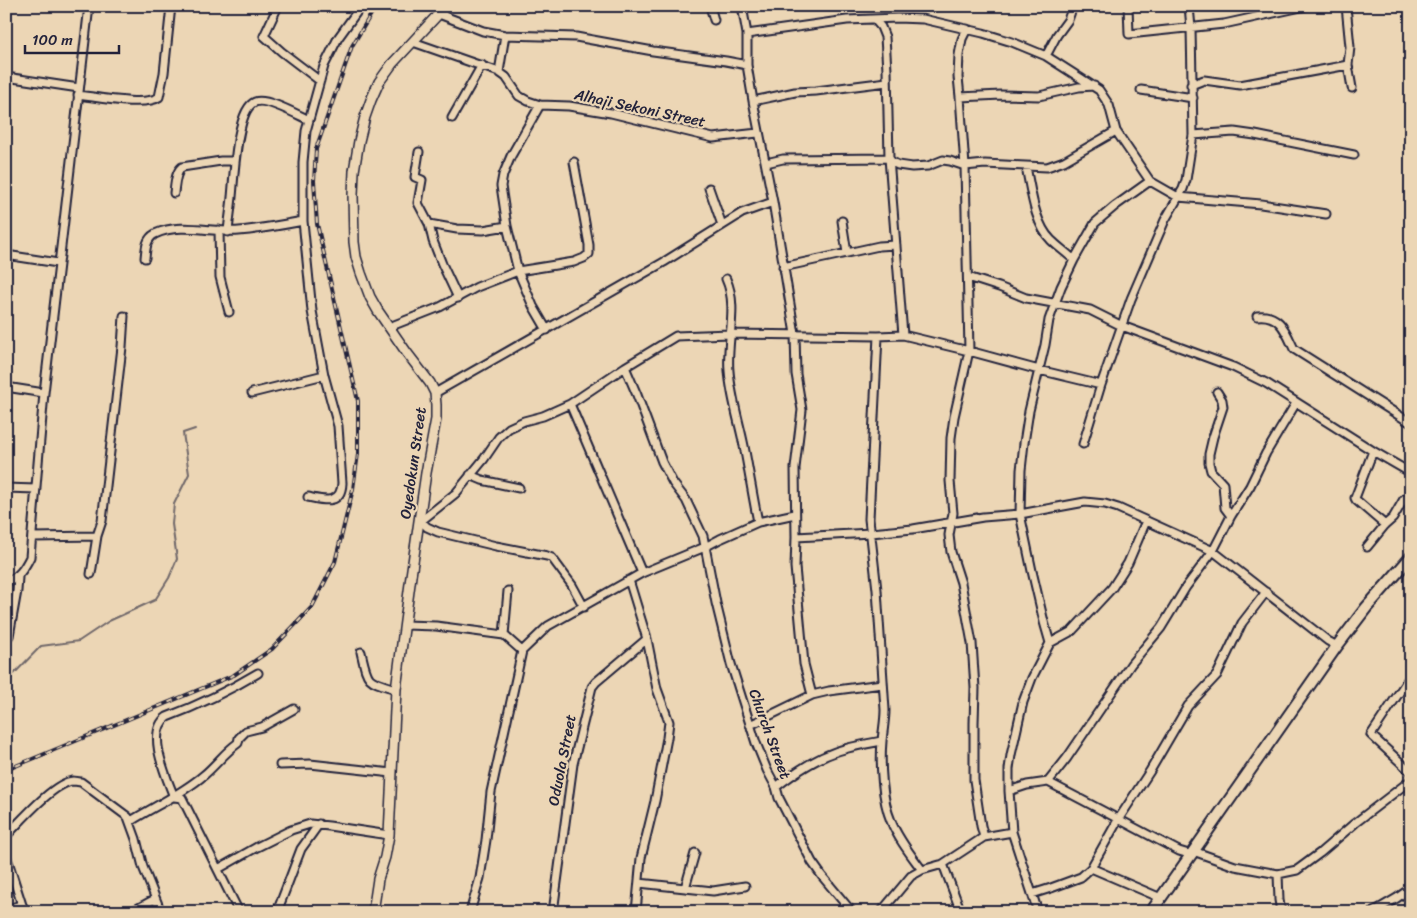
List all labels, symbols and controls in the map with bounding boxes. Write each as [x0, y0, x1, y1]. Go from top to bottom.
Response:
scale bar [25, 22, 119, 54]
text: 100 m [32, 27, 73, 53]
street label: Alhaji Sekoni Street [571, 81, 708, 135]
street label: Oyedokun Street [392, 405, 434, 521]
street label: Church Street [742, 685, 799, 783]
street label: Oduola Street [540, 712, 584, 808]

